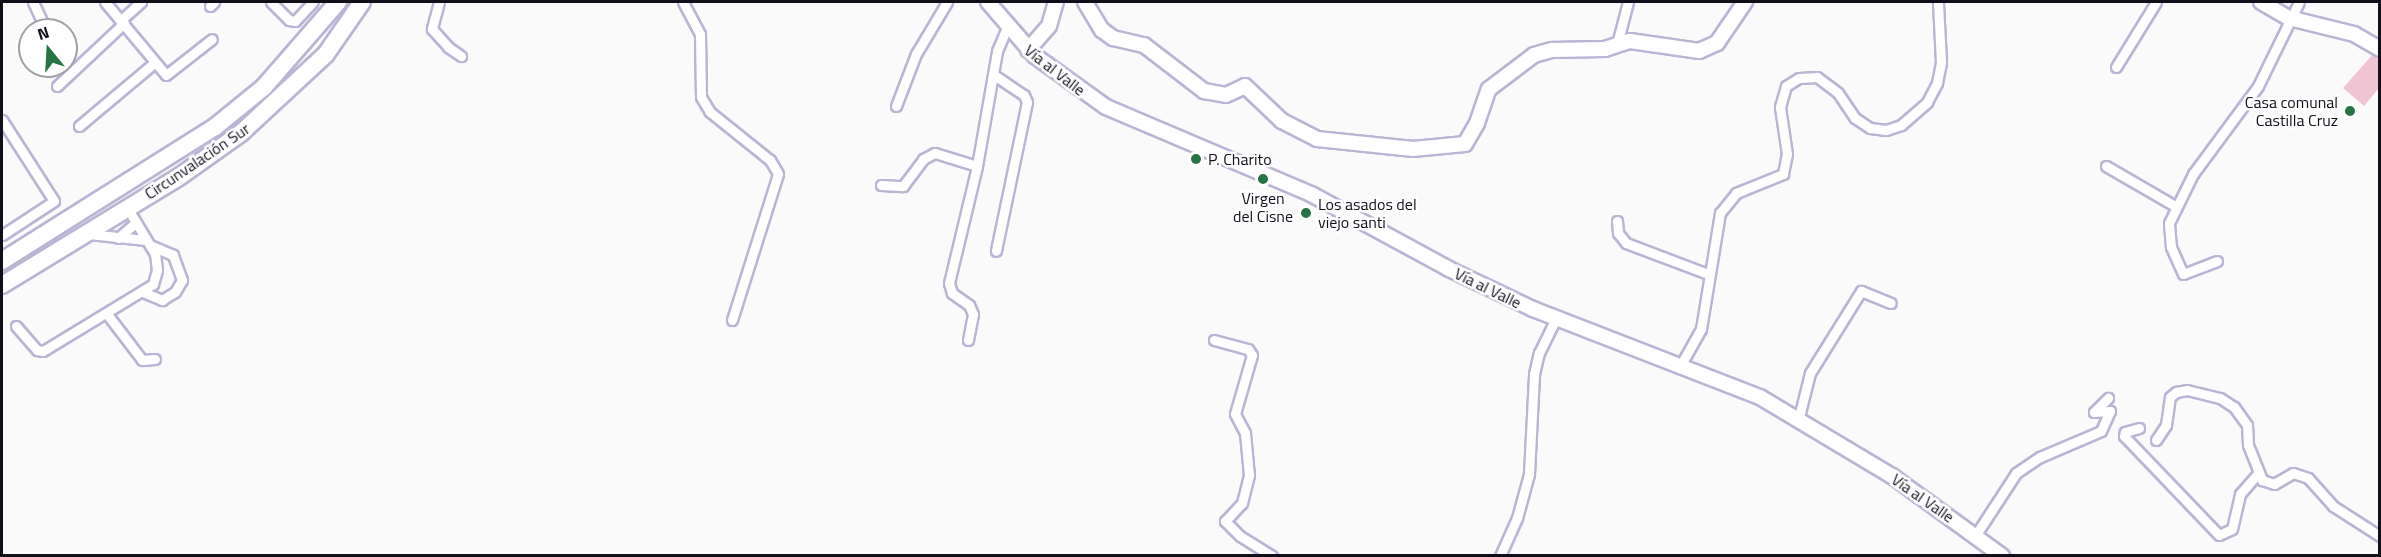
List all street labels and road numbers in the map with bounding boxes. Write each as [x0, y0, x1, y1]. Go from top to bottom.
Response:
street label: Vía al Valle [1021, 40, 1089, 100]
street label: Circunvalación Sur [141, 119, 253, 203]
street label: Vía al Valle [1451, 264, 1525, 312]
street label: Vía al Valle [1888, 470, 1958, 526]

